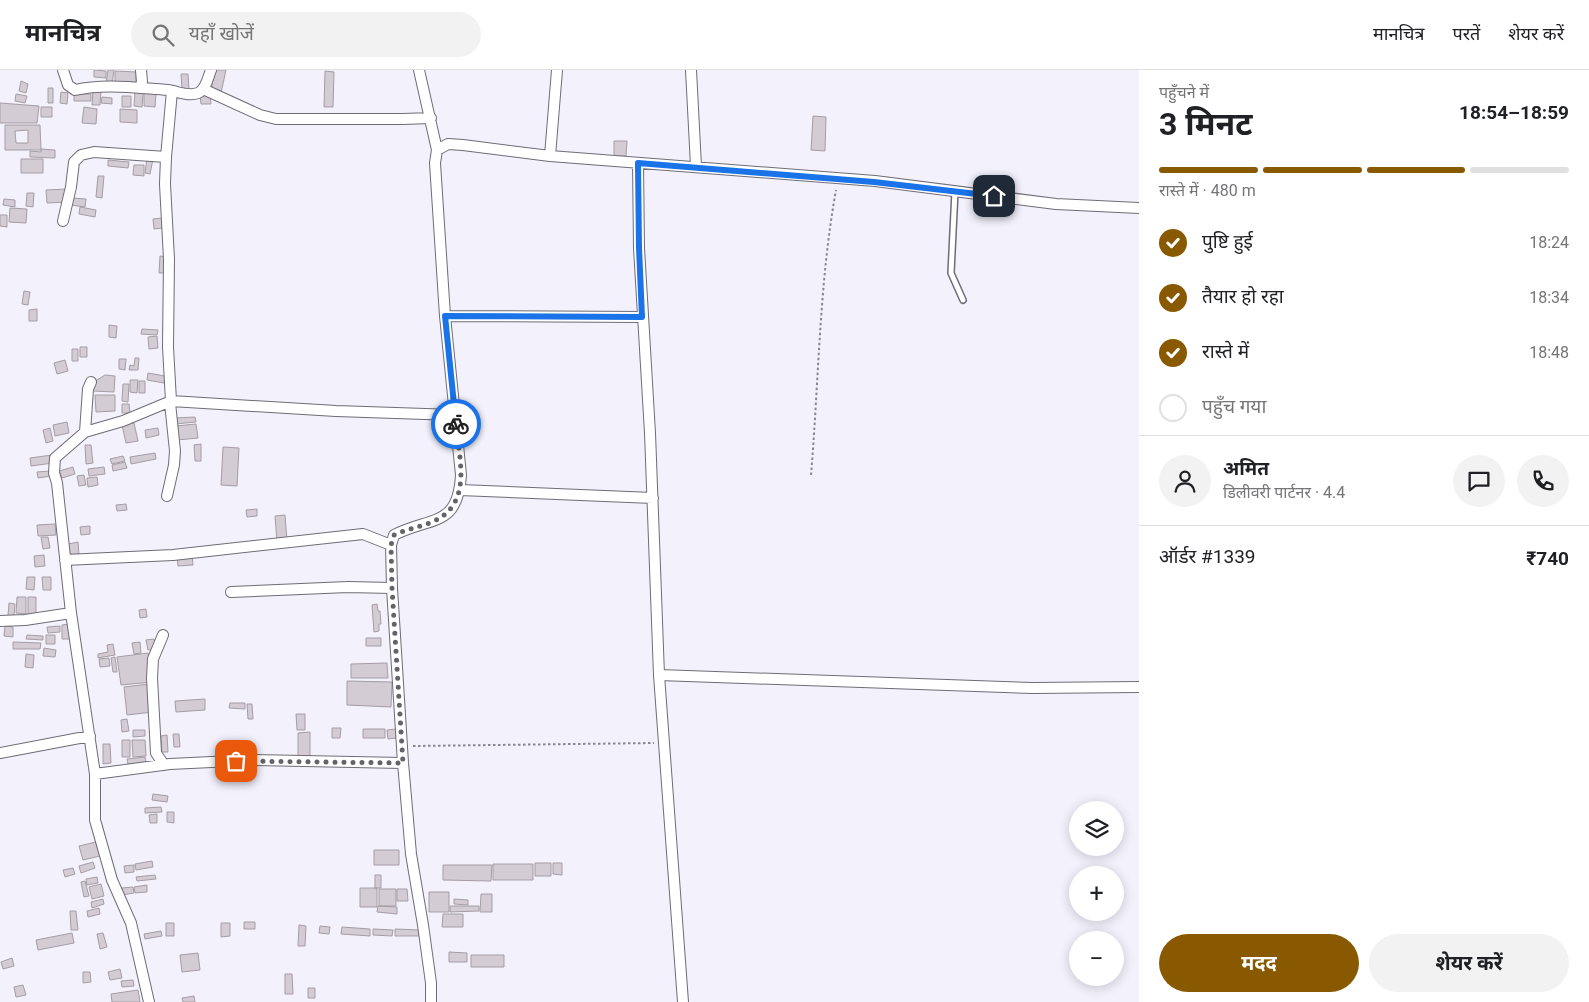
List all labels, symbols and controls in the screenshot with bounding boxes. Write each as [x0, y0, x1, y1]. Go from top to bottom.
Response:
search box [131, 12, 481, 57]
text: मानचित्र [25, 19, 101, 47]
icon: search [149, 21, 177, 49]
text: यहाँ खोजें [189, 22, 254, 45]
text: मानचित्र [1373, 23, 1424, 44]
text: परतें [1452, 23, 1480, 44]
text: शेयर करें [1508, 23, 1564, 44]
text: पहुँचने में [1159, 83, 1209, 102]
text: 18:54–18:59 [1459, 101, 1569, 124]
text: 3 मिनट [1159, 105, 1252, 143]
pin [973, 175, 1015, 217]
text: रास्ते में · 480 m [1159, 181, 1256, 200]
icon: home [980, 182, 1008, 210]
icon: check [1159, 229, 1187, 257]
text: पुष्टि हुई [1202, 230, 1253, 253]
text: 18:24 [1529, 233, 1569, 252]
icon: check [1159, 284, 1187, 312]
text: तैयार हो रहा [1202, 285, 1284, 308]
text: 18:34 [1529, 288, 1569, 307]
icon: check [1159, 339, 1187, 367]
text: रास्ते में [1202, 340, 1249, 363]
text: 18:48 [1529, 343, 1569, 362]
text: पहुँच गया [1202, 395, 1266, 418]
courier [431, 399, 481, 449]
icon: bike [442, 410, 470, 438]
button: person [1159, 455, 1211, 507]
button: chat [1453, 455, 1505, 507]
button: phone [1517, 455, 1569, 507]
text: अमित [1223, 457, 1269, 480]
text: डिलीवरी पार्टनर · 4.4 [1223, 483, 1345, 502]
text: ऑर्डर #1339 [1159, 545, 1256, 568]
text: ₹740 [1526, 547, 1569, 570]
pin [215, 740, 257, 782]
icon: bag [222, 747, 250, 775]
map controls [1069, 801, 1124, 986]
button: layers [1069, 801, 1124, 856]
button: + [1069, 866, 1124, 921]
button: − [1069, 931, 1124, 986]
button: मदद [1159, 934, 1359, 992]
button: शेयर करें [1369, 934, 1569, 992]

